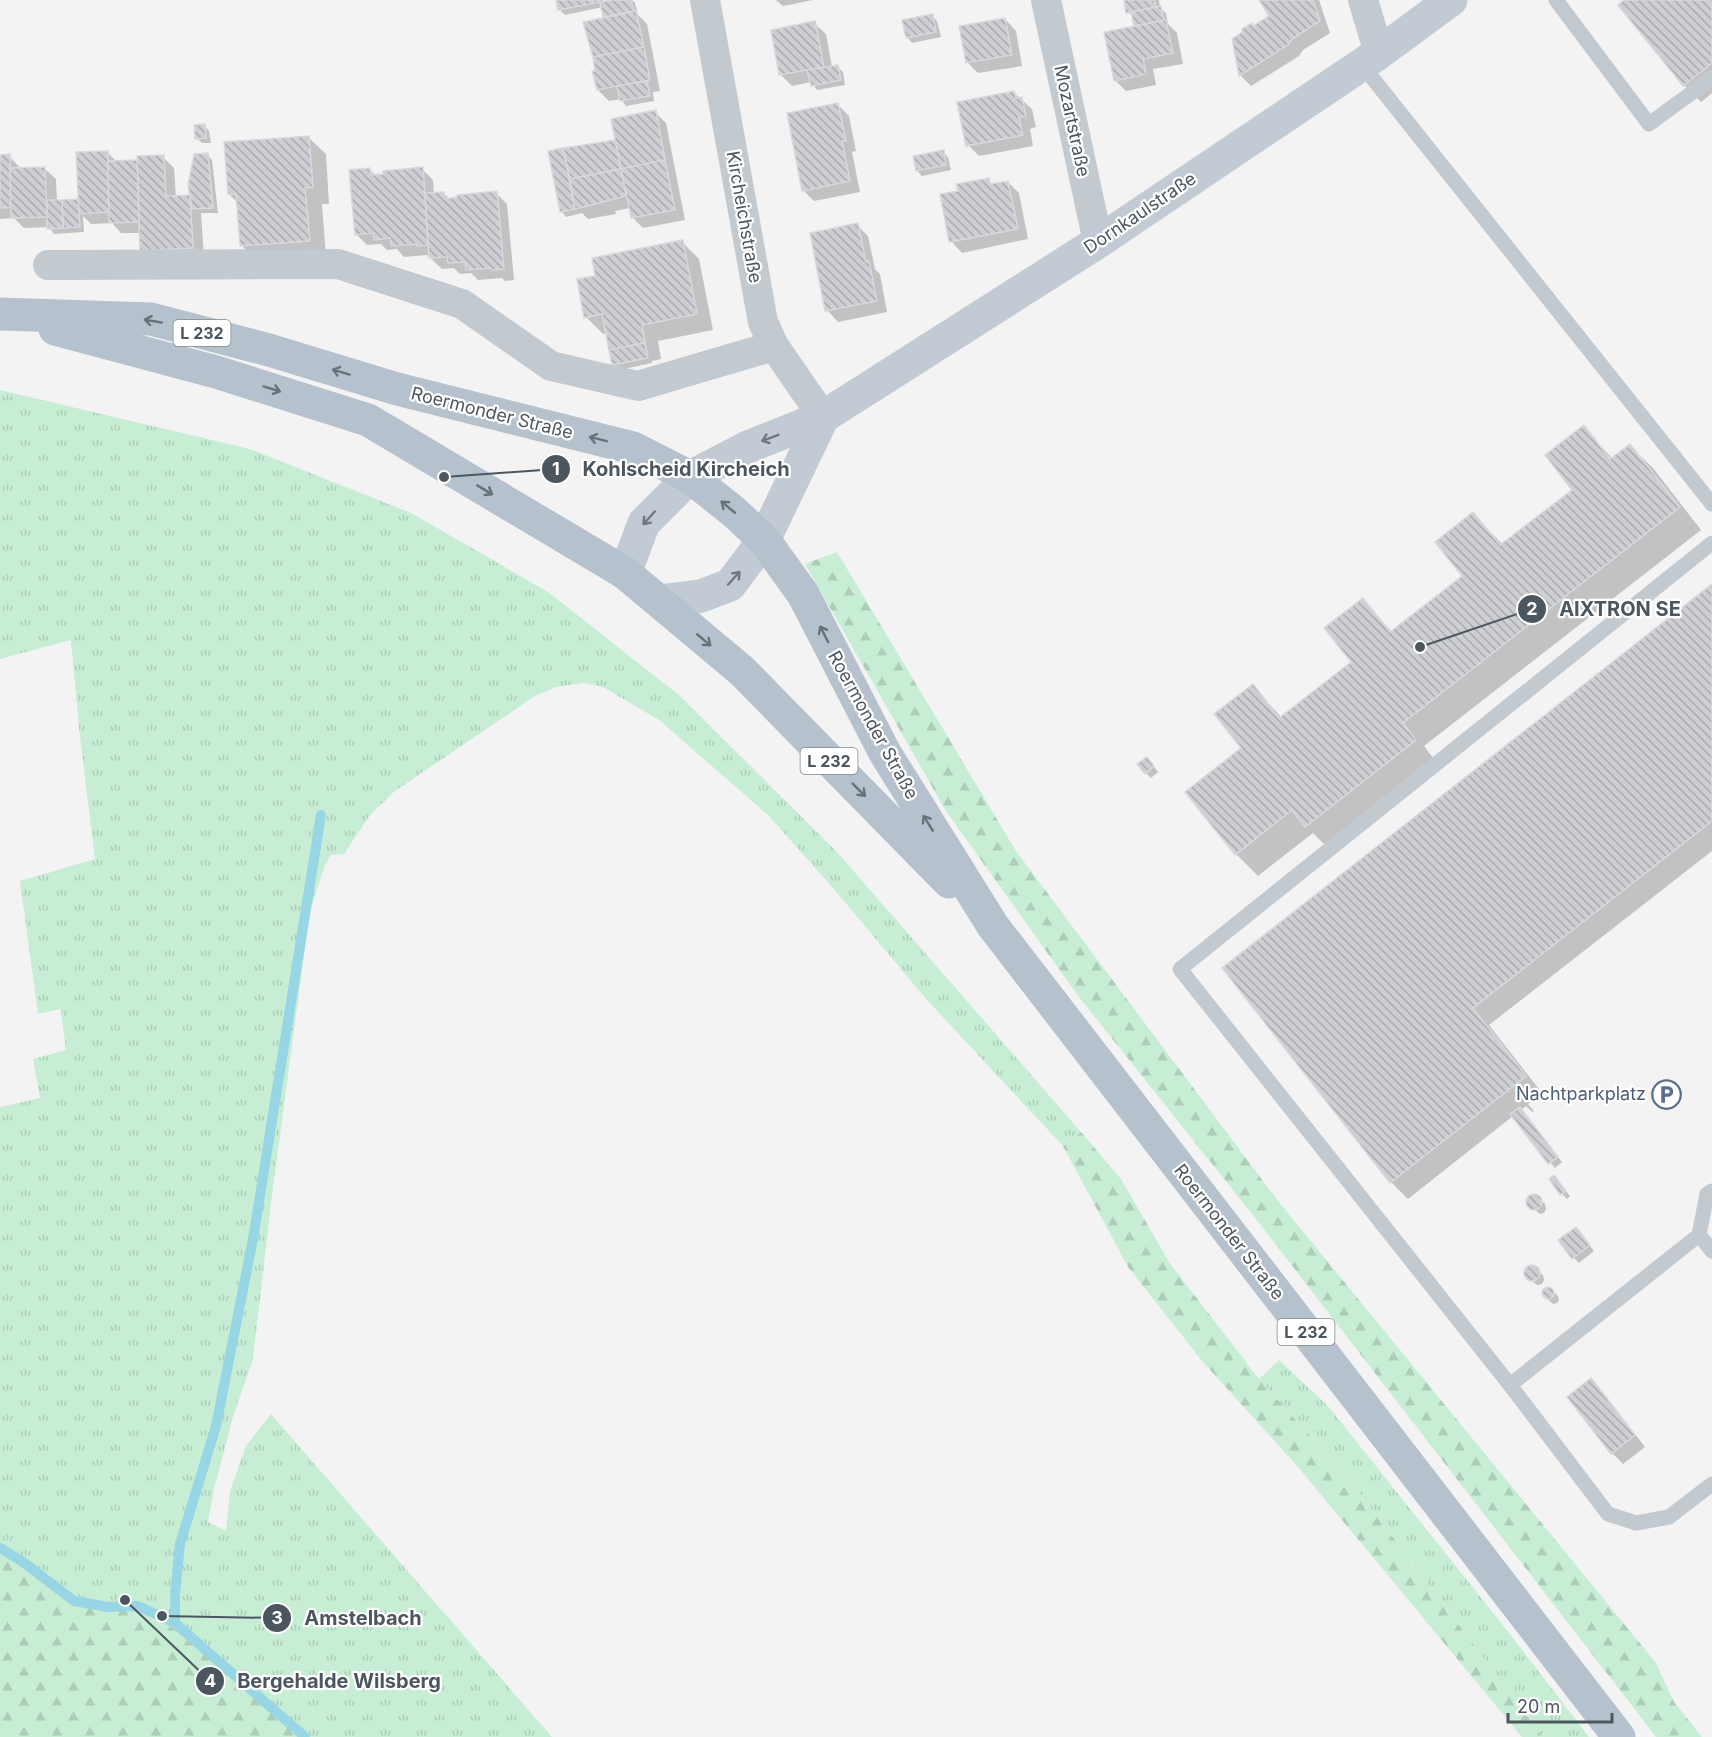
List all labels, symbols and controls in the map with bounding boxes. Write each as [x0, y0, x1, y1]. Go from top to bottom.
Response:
street label: Mozartstraße [1050, 63, 1095, 179]
street label: Kircheichstraße [723, 149, 766, 285]
street label: Dornkaulstraße [1080, 167, 1200, 258]
one-way arrow [144, 315, 164, 326]
road number: L 232 [174, 320, 230, 346]
one-way arrow [332, 366, 351, 377]
street label: Roermonder Straße [409, 382, 575, 443]
one-way arrow [262, 384, 281, 395]
one-way arrow [588, 433, 607, 445]
one-way arrow [761, 433, 779, 444]
callout: Kohlscheid Kircheich [541, 450, 802, 488]
text: Kohlscheid Kircheich [582, 457, 790, 481]
text: 1 [552, 458, 560, 479]
one-way arrow [476, 484, 493, 496]
one-way arrow [720, 501, 736, 514]
one-way arrow [642, 511, 656, 526]
one-way arrow [726, 571, 740, 587]
callout: AIXTRON SE [1517, 590, 1693, 628]
text: AIXTRON SE [1559, 597, 1681, 621]
text: 2 [1526, 598, 1538, 619]
one-way arrow [818, 626, 829, 644]
one-way arrow [696, 633, 711, 647]
street label: Roermonder Straße [824, 647, 923, 802]
road number: L 232 [800, 748, 858, 774]
one-way arrow [851, 783, 866, 798]
one-way arrow [922, 815, 934, 832]
parking icon: Nachtparkplatz [1651, 1078, 1683, 1110]
place label: Nachtparkplatz [1516, 1083, 1646, 1104]
street label: Roermonder Straße [1170, 1160, 1289, 1304]
road number: L 232 [1278, 1319, 1334, 1345]
callout: Amstelbach [262, 1599, 434, 1637]
text: Amstelbach [304, 1606, 422, 1630]
text: 3 [271, 1607, 283, 1628]
callout: Bergehalde Wilsberg [195, 1662, 453, 1700]
text: Bergehalde Wilsberg [237, 1669, 441, 1693]
text: 4 [204, 1670, 216, 1691]
scale bar [1508, 1686, 1612, 1724]
text: 20 m [1517, 1696, 1560, 1717]

